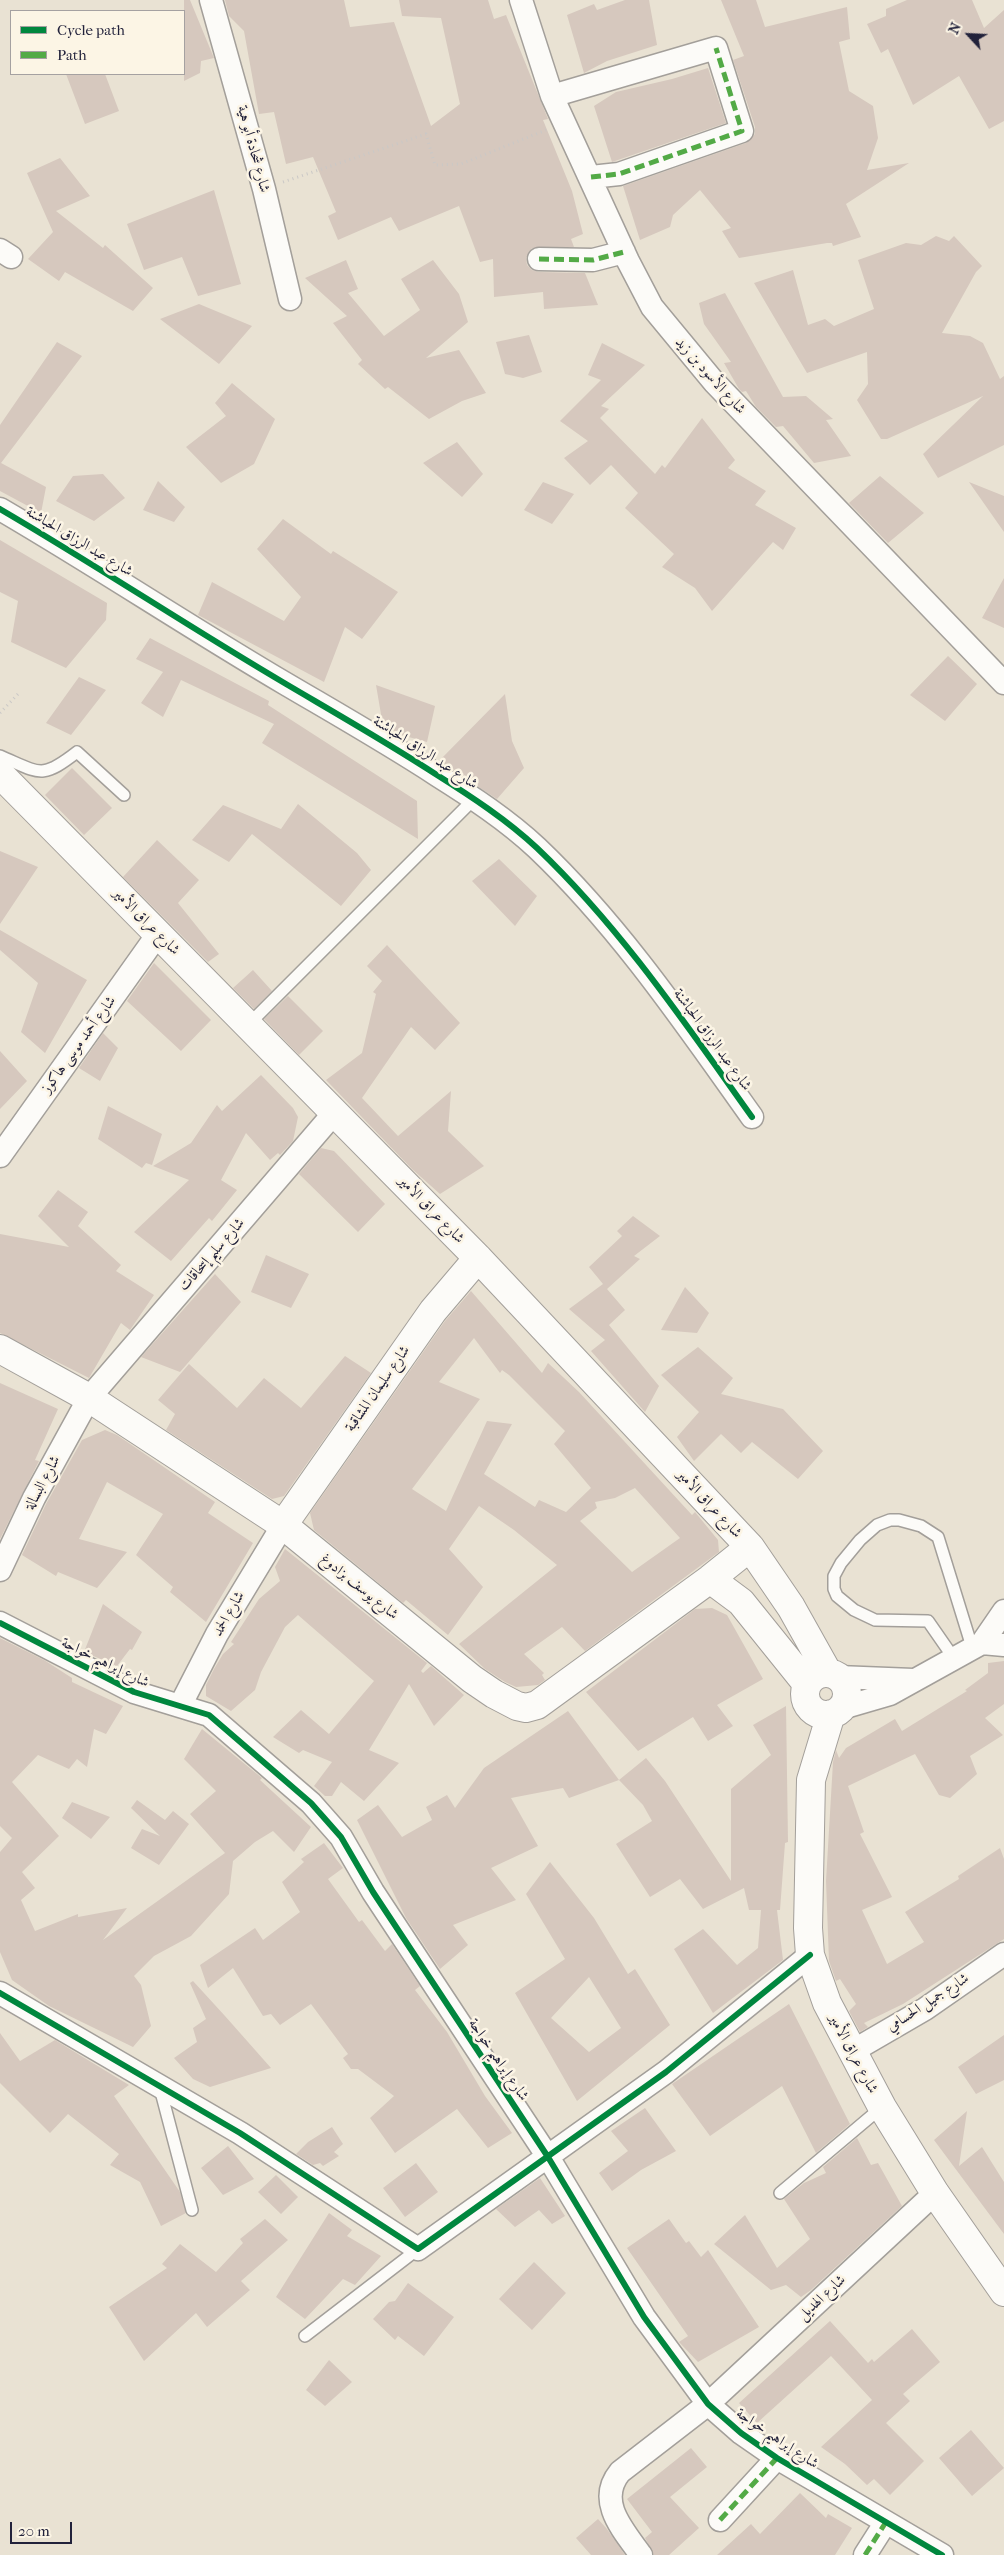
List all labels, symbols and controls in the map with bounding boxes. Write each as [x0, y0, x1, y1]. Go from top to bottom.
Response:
legend [10, 10, 185, 75]
north arrow [944, 10, 994, 60]
text: N [945, 20, 965, 37]
text: Cycle path [57, 21, 125, 39]
text: Path [57, 46, 87, 64]
street label: شارع شحادة أبو هية [233, 103, 273, 195]
street label: شارع الأسود بن زيد [671, 334, 749, 418]
street label: شارع عبد الرزاق الحباشنة [22, 503, 136, 581]
street label: شارع عبد الرزاق الحباشنة [369, 712, 481, 794]
street label: شارع عراق الأمير [109, 885, 183, 959]
street label: شارع عبد الرزاق الحباشنة [669, 985, 755, 1095]
street label: شارع أحمد موسى هاكوز [38, 993, 120, 1097]
street label: شارع عراق الأمير [394, 1172, 468, 1248]
street label: شارع سليم إسحاقات [175, 1215, 249, 1295]
street label: شارع سليمان المشاقبة [342, 1343, 414, 1435]
street label: شارع البسالة [21, 1453, 65, 1513]
street label: شارع عراق الأمير [673, 1466, 745, 1542]
street label: شارع يوسف بزادوغ [316, 1550, 402, 1624]
street label: شارع الحمد [209, 1588, 249, 1640]
street label: شارع إبراهيم خواجة [58, 1634, 152, 1692]
street label: شارع جميل الحسامي [884, 1970, 972, 2036]
street label: شارع عراق الأمير [825, 2011, 881, 2097]
street label: شارع إبراهيم خواجة [464, 2015, 532, 2105]
street label: شارع الهديل [794, 2271, 850, 2325]
street label: شارع إبراهيم خواجة [732, 2405, 822, 2473]
scale bar [12, 2512, 75, 2544]
text: 20 m [18, 2522, 50, 2540]

